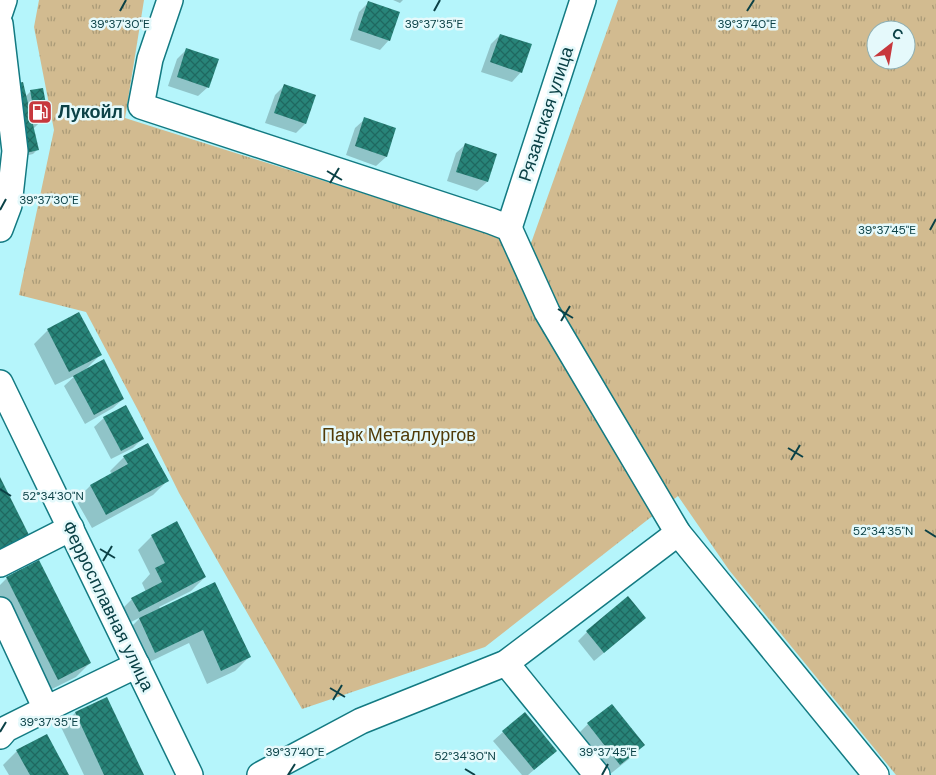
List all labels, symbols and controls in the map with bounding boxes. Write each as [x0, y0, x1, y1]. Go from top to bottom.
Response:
text: 39°37'30"E [90, 16, 150, 32]
text: 39°37'35"E [405, 16, 463, 32]
text: 39°37'40"E [717, 16, 777, 32]
north arrow [866, 20, 916, 70]
text: С [889, 24, 907, 44]
street label: Рязанская улица [513, 42, 579, 185]
fuel station icon: Лукойл [27, 99, 53, 125]
place label: Лукойл [58, 100, 123, 124]
text: 39°37'30"E [19, 192, 79, 208]
text: 39°37'45"E [858, 222, 916, 238]
park label: Парк Металлургов [322, 423, 476, 447]
text: 52°34'30"N [22, 488, 84, 504]
street label: Ферросплавная улица [56, 517, 160, 696]
text: 52°34'35"N [853, 523, 913, 539]
text: 39°37'35"E [20, 714, 78, 730]
text: 39°37'40"E [265, 744, 325, 760]
text: 39°37'45"E [579, 744, 637, 760]
text: 52°34'30"N [434, 748, 496, 764]

